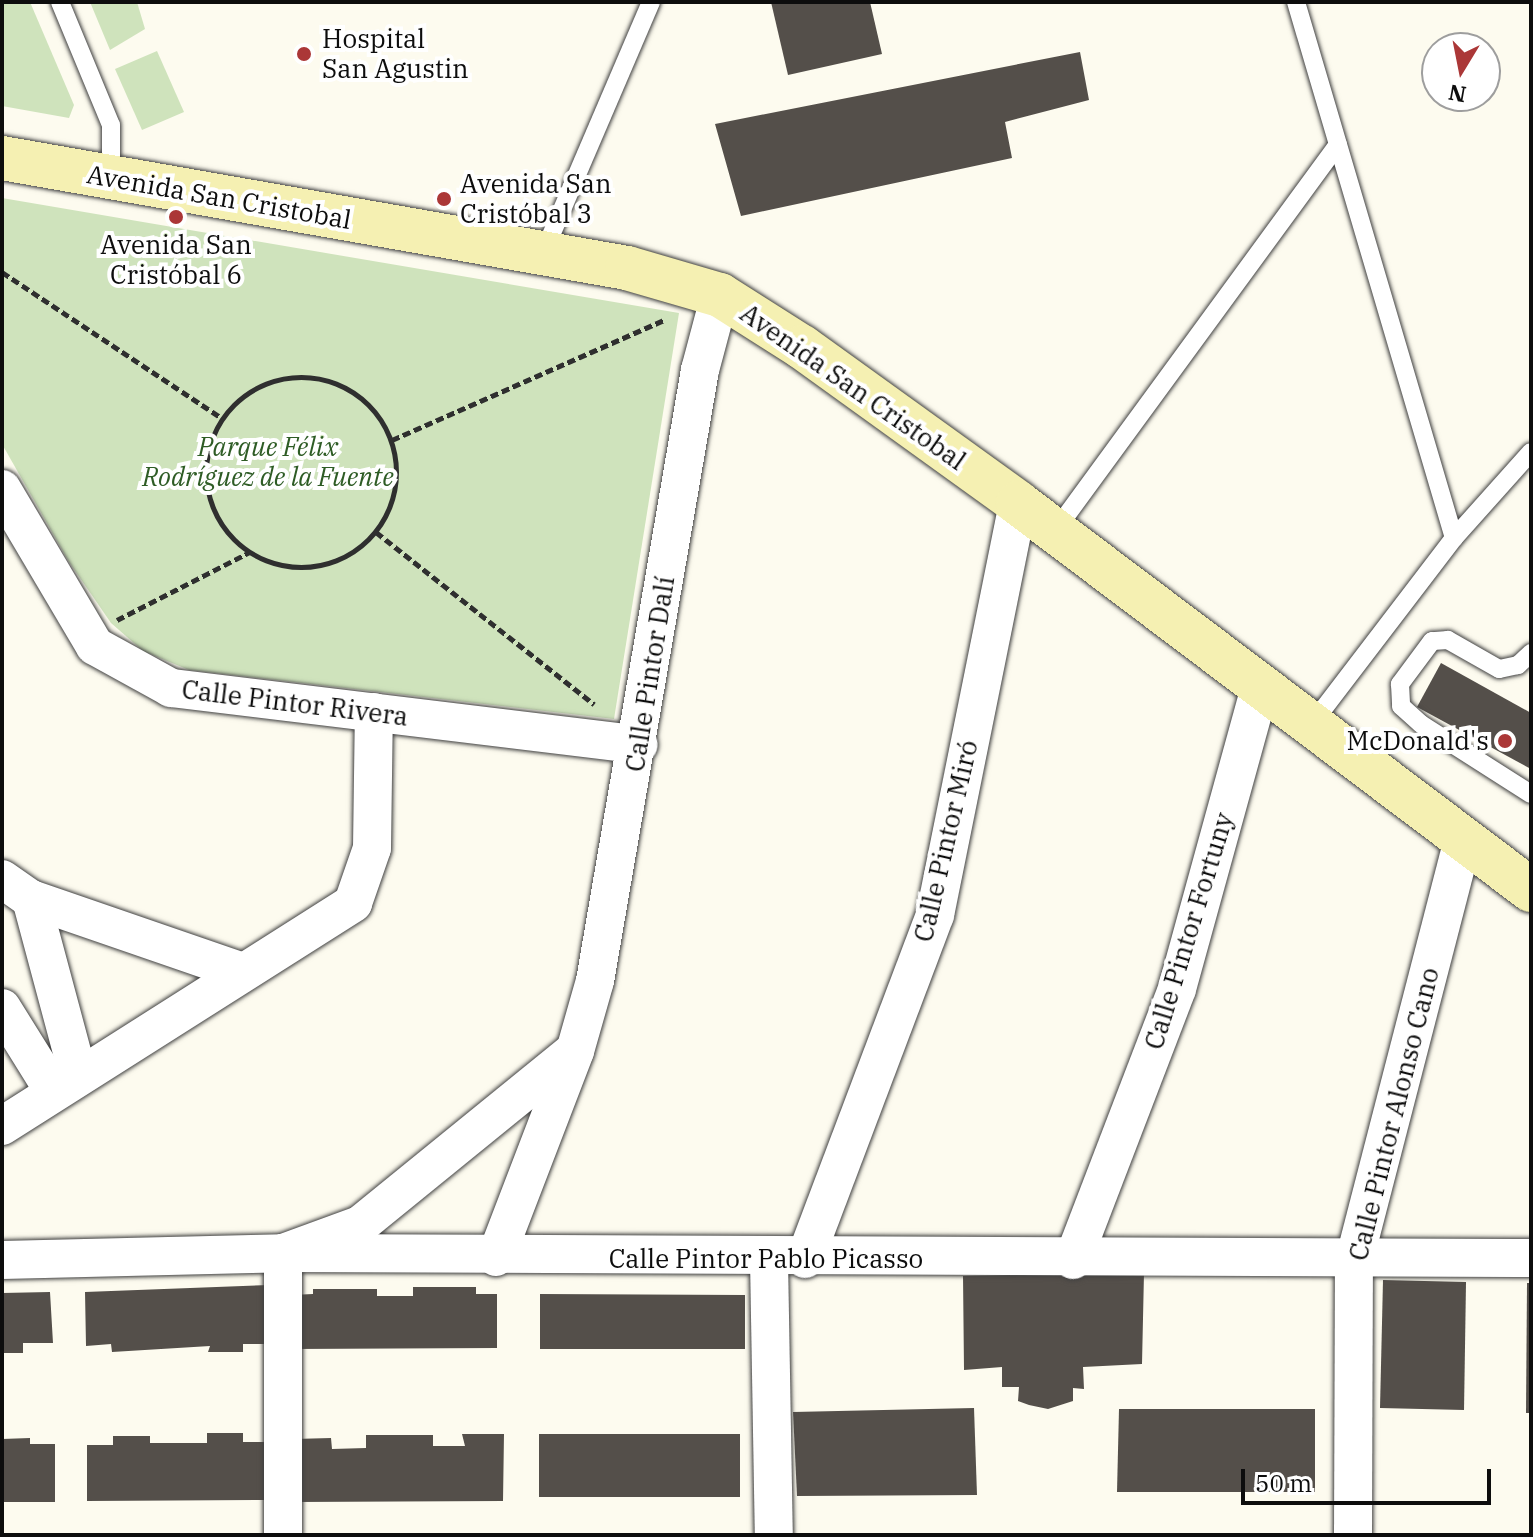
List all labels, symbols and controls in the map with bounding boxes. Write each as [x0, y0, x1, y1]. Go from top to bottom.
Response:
place label: Hospital San Agustin [322, 23, 469, 84]
north arrow [1421, 32, 1501, 112]
marker: Hospital San Agustin [293, 43, 315, 65]
text: N [1446, 78, 1468, 110]
street label: Avenida San Cristobal [84, 158, 354, 236]
place label: Avenida San Cristóbal 3 [460, 168, 612, 230]
marker: Avenida San Cristóbal 3 [435, 190, 453, 208]
marker: Avenida San Cristóbal 6 [167, 208, 185, 226]
place label: Avenida San Cristóbal 6 [100, 229, 252, 290]
street label: Avenida San Cristobal [734, 297, 972, 477]
park label: Parque Félix Rodríguez de la Fuente [142, 431, 394, 492]
street label: Calle Pintor Dalí [619, 574, 681, 774]
street label: Calle Pintor Rivera [180, 674, 410, 732]
place label: McDonald's [1347, 725, 1489, 757]
marker: McDonald's [1496, 732, 1514, 750]
street label: Calle Pintor Miró [908, 737, 984, 945]
street label: Calle Pintor Fortuny [1138, 809, 1240, 1053]
street label: Calle Pintor Alonso Cano [1342, 964, 1446, 1264]
street label: Calle Pintor Pablo Picasso [609, 1243, 923, 1275]
scale bar [1245, 1453, 1495, 1503]
text: 50 m [1255, 1467, 1312, 1499]

